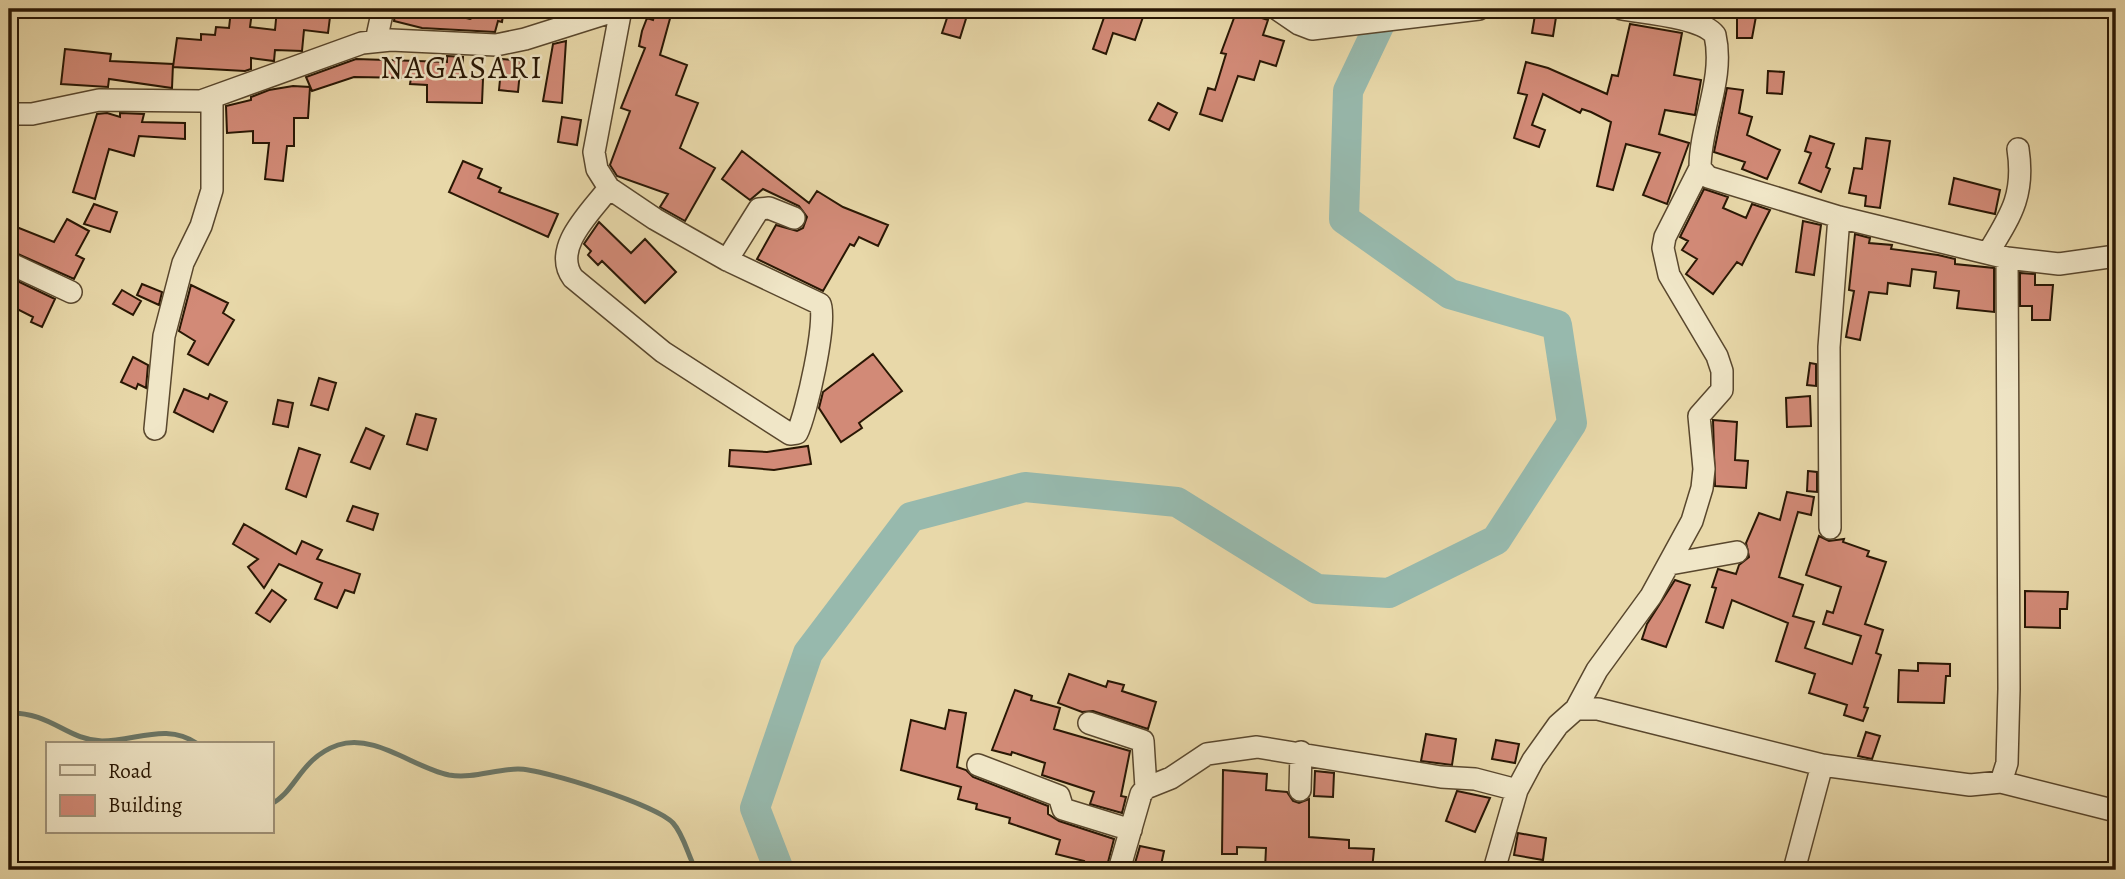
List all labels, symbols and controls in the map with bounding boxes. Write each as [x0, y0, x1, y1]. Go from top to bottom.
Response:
district label: NAGASARI [380, 45, 544, 89]
legend [46, 742, 273, 834]
text: Road [108, 757, 152, 785]
text: Building [108, 791, 183, 819]

